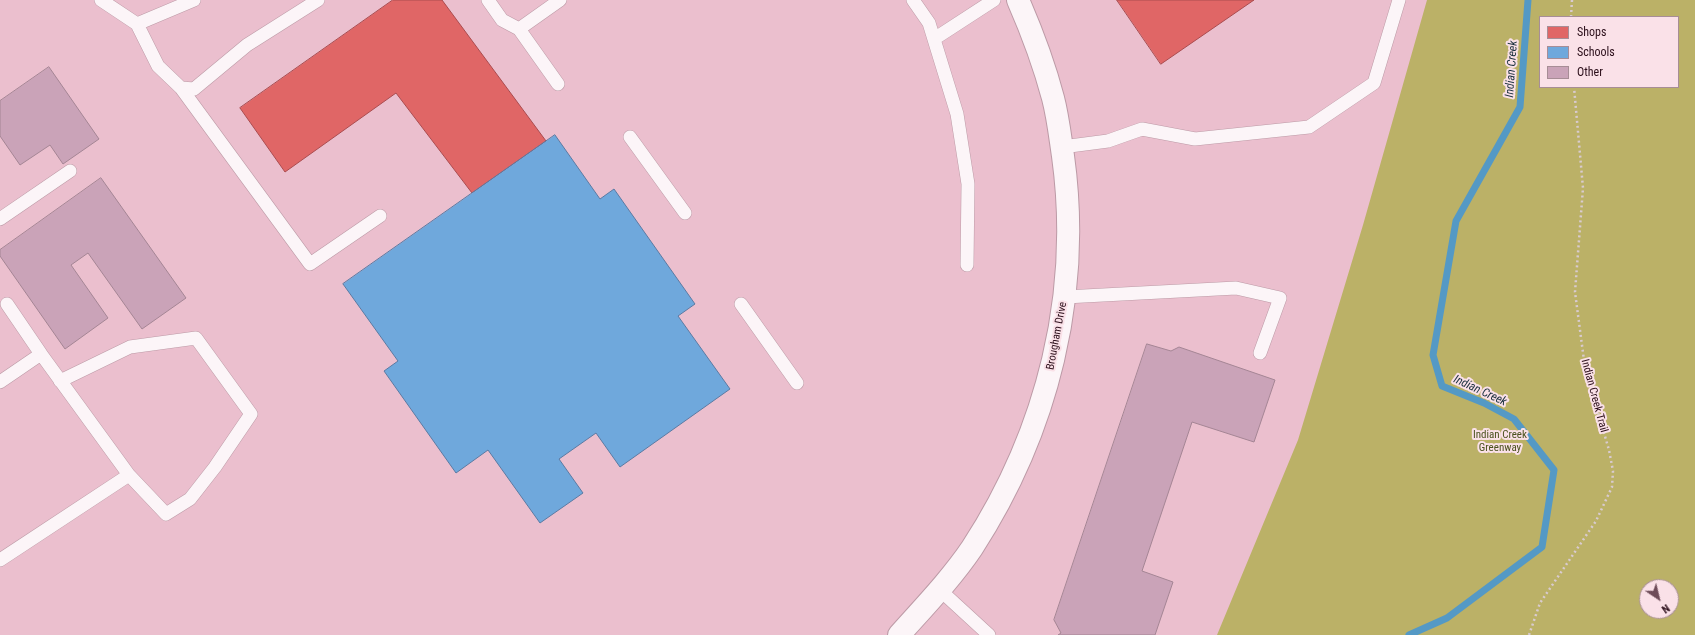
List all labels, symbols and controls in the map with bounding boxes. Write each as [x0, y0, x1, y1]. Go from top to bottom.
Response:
legend [1539, 16, 1679, 88]
text: Shops [1577, 25, 1606, 39]
water label: Indian Creek [1503, 40, 1521, 98]
text: Schools [1577, 45, 1615, 59]
text: Other [1577, 65, 1603, 79]
street label: Brougham Drive [1044, 301, 1070, 371]
street label: Indian Creek Trail [1578, 358, 1610, 434]
water label: Indian Creek [1451, 372, 1509, 410]
park label: Indian Creek Greenway [1473, 428, 1527, 454]
north arrow [1639, 579, 1679, 619]
text: N [1659, 601, 1672, 616]

